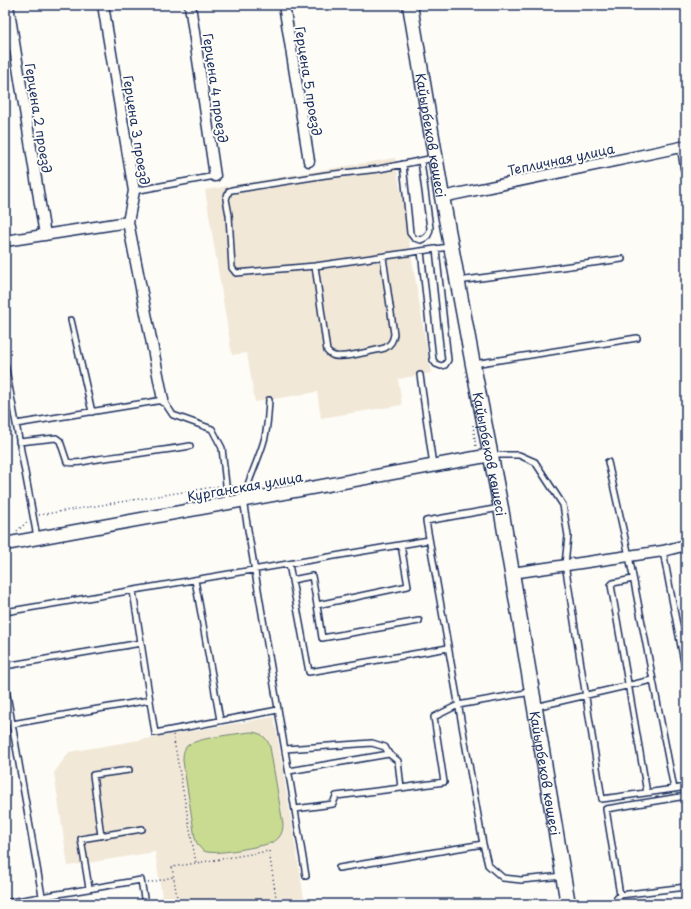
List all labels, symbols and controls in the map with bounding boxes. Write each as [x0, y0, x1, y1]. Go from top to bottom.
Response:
street label: Герцена 5 проезд [291, 25, 327, 137]
street label: Герцена 4 проезд [199, 32, 233, 144]
street label: Герцена 2 проезд [21, 62, 57, 174]
street label: Қайырбеков көшесі [412, 72, 451, 199]
street label: Герцена 3 проезд [119, 74, 155, 186]
street label: Тепличная улица [506, 138, 617, 180]
street label: Қайырбеков көшесі [469, 390, 512, 517]
street label: Курганская улица [186, 466, 305, 506]
street label: Қайырбеков көшесі [526, 709, 566, 837]

